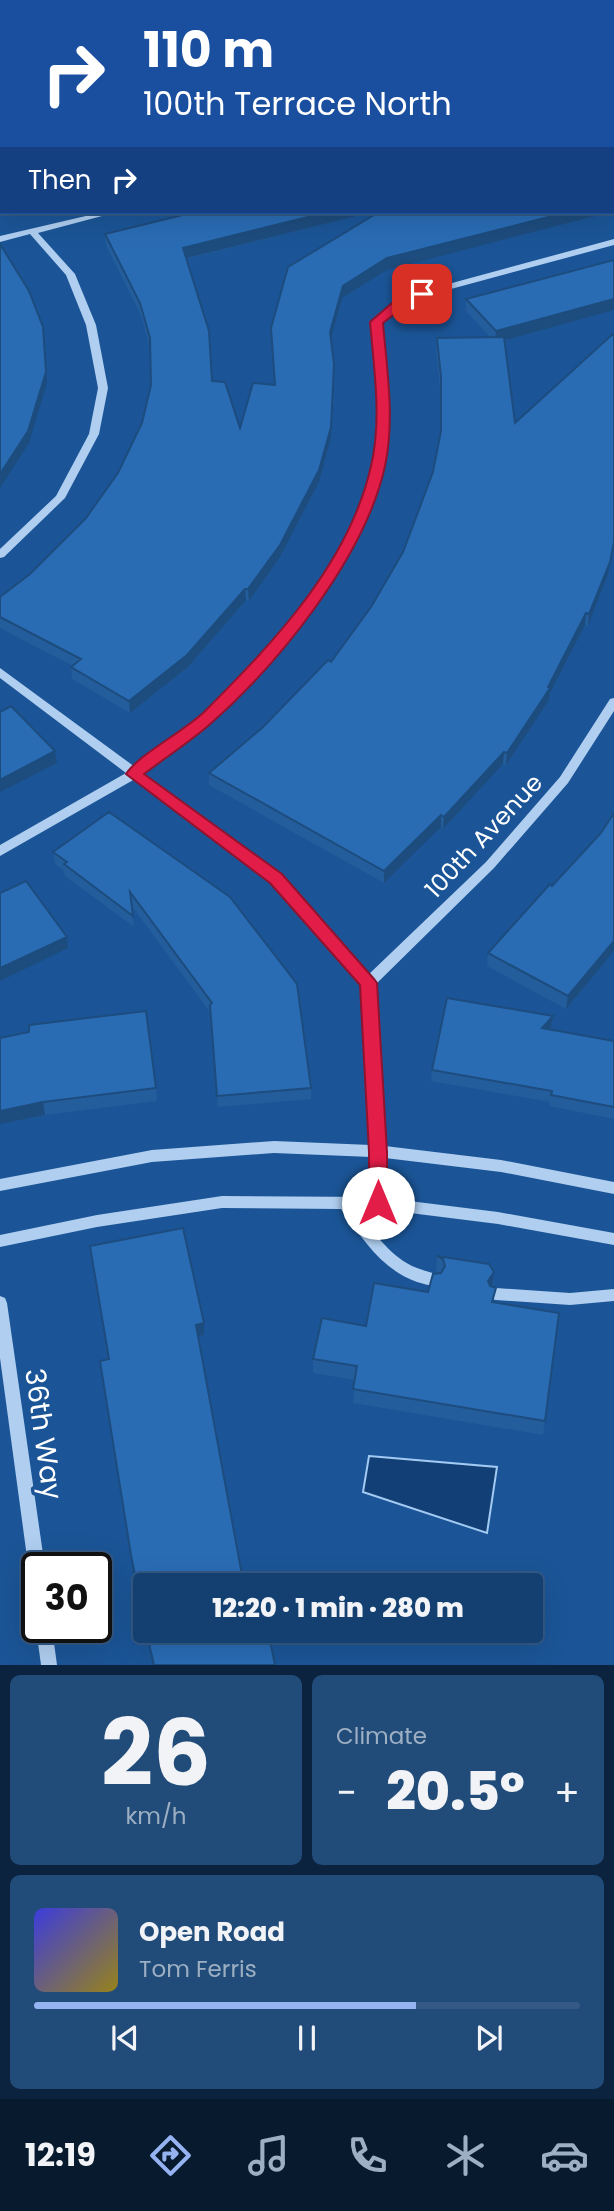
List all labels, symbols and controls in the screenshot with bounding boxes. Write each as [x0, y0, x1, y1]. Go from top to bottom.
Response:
text: 110 m [143, 16, 274, 84]
icon: right [28, 28, 119, 119]
text: 100th Terrace North [143, 81, 452, 126]
icon: right [105, 161, 143, 199]
text: Then [28, 162, 91, 198]
pin [392, 264, 452, 324]
icon: arrive [403, 275, 441, 313]
street label: 100th Avenue [418, 766, 550, 905]
position arrow [341, 1166, 415, 1240]
street label: 36th Way [15, 1366, 72, 1502]
speed limit sign: 30 [21, 1552, 112, 1643]
text: 12:20 · 1 min · 280 m [212, 1590, 464, 1626]
text: 26 [101, 1689, 211, 1817]
text: Climate [336, 1720, 427, 1752]
text: 20.5° [386, 1755, 525, 1828]
text: − [336, 1766, 357, 1819]
text: + [554, 1766, 580, 1819]
text: km/h [125, 1800, 187, 1832]
text: Open Road [139, 1914, 285, 1950]
text: Tom Ferris [139, 1953, 257, 1985]
icon: previous [106, 2019, 144, 2057]
icon: pause [288, 2019, 326, 2057]
icon: next [470, 2019, 508, 2057]
icon: directions [146, 2131, 195, 2180]
icon: music [244, 2131, 293, 2180]
icon: phone [343, 2131, 392, 2180]
icon: climate [441, 2131, 490, 2180]
icon: car [540, 2131, 589, 2180]
text: 12:19 [25, 2132, 96, 2177]

